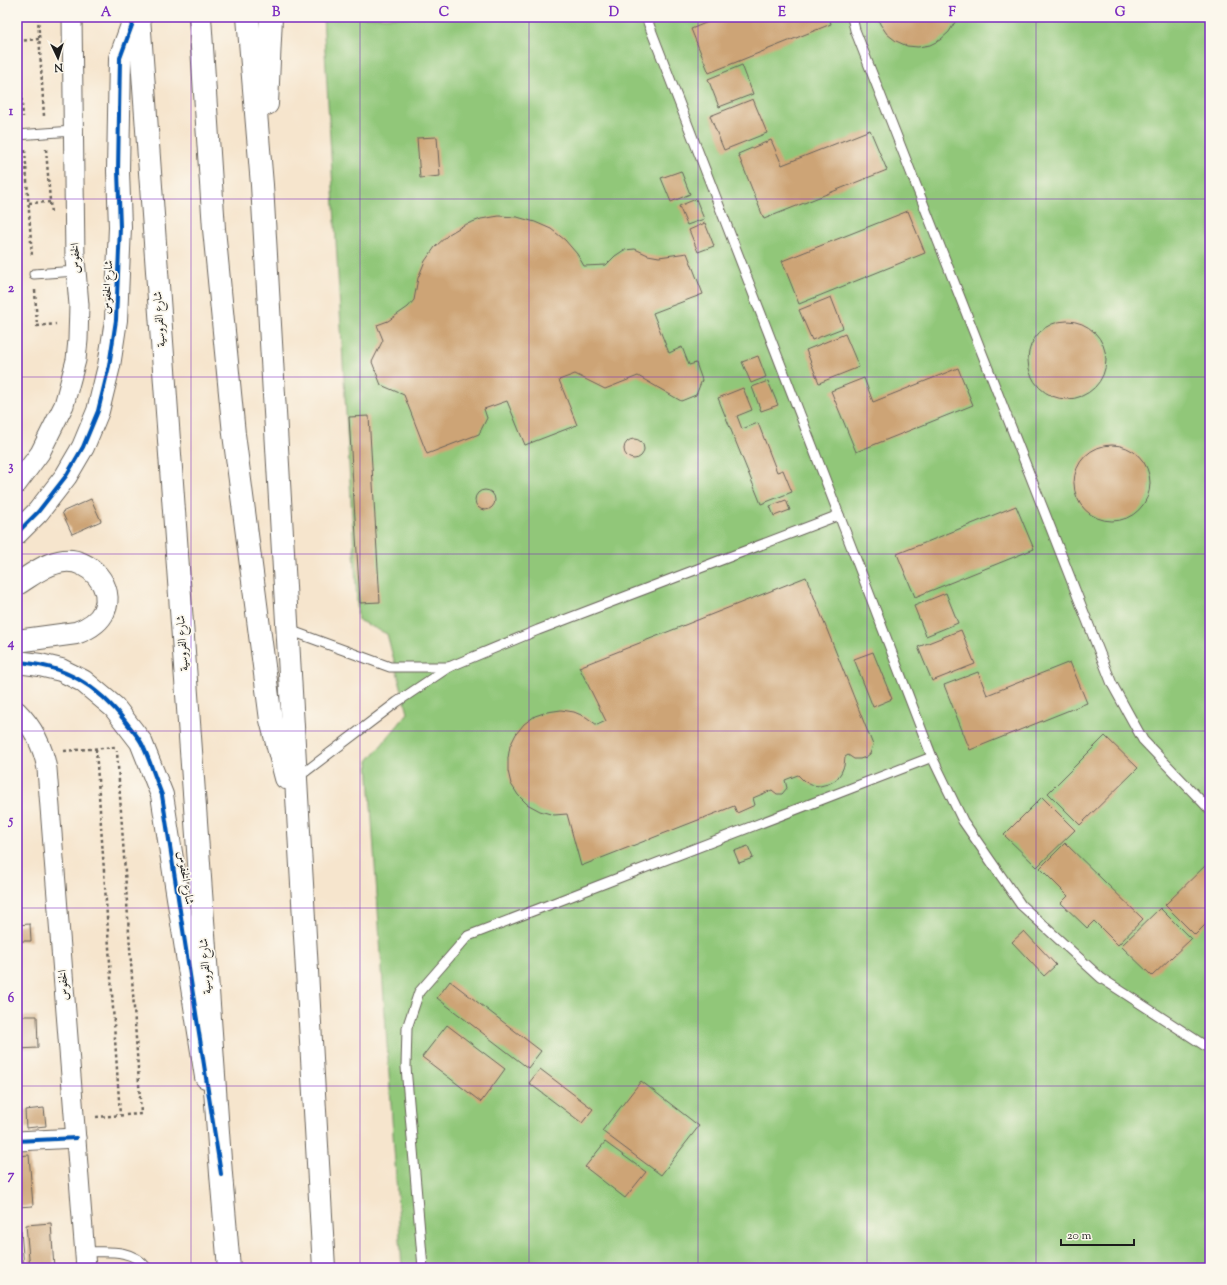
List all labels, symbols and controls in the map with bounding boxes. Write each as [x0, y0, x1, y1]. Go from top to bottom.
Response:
text: A [101, 4, 112, 22]
text: B [272, 4, 281, 22]
text: C [439, 4, 449, 22]
text: D [609, 4, 619, 22]
text: E [778, 4, 786, 22]
text: F [948, 4, 956, 22]
text: G [1115, 4, 1126, 22]
north arrow [38, 38, 78, 78]
text: N [53, 59, 65, 75]
text: 1 [9, 103, 14, 121]
street label: الخفوس [66, 242, 86, 274]
street label: شارع الخفوس [98, 259, 119, 315]
text: 2 [8, 280, 15, 298]
street label: شارع الفروسية [149, 290, 172, 347]
text: 3 [8, 458, 14, 476]
street label: شارع الفروسية [172, 614, 195, 671]
text: 4 [7, 635, 15, 653]
text: 5 [8, 812, 14, 830]
street label: شارع الخفوس [171, 850, 198, 906]
street label: شارع الفروسية [195, 937, 218, 994]
street label: الخفوس [54, 969, 74, 1001]
text: 6 [8, 990, 15, 1008]
text: 7 [8, 1167, 15, 1185]
scale bar [1061, 1221, 1134, 1247]
text: 20 m [1067, 1227, 1092, 1245]

